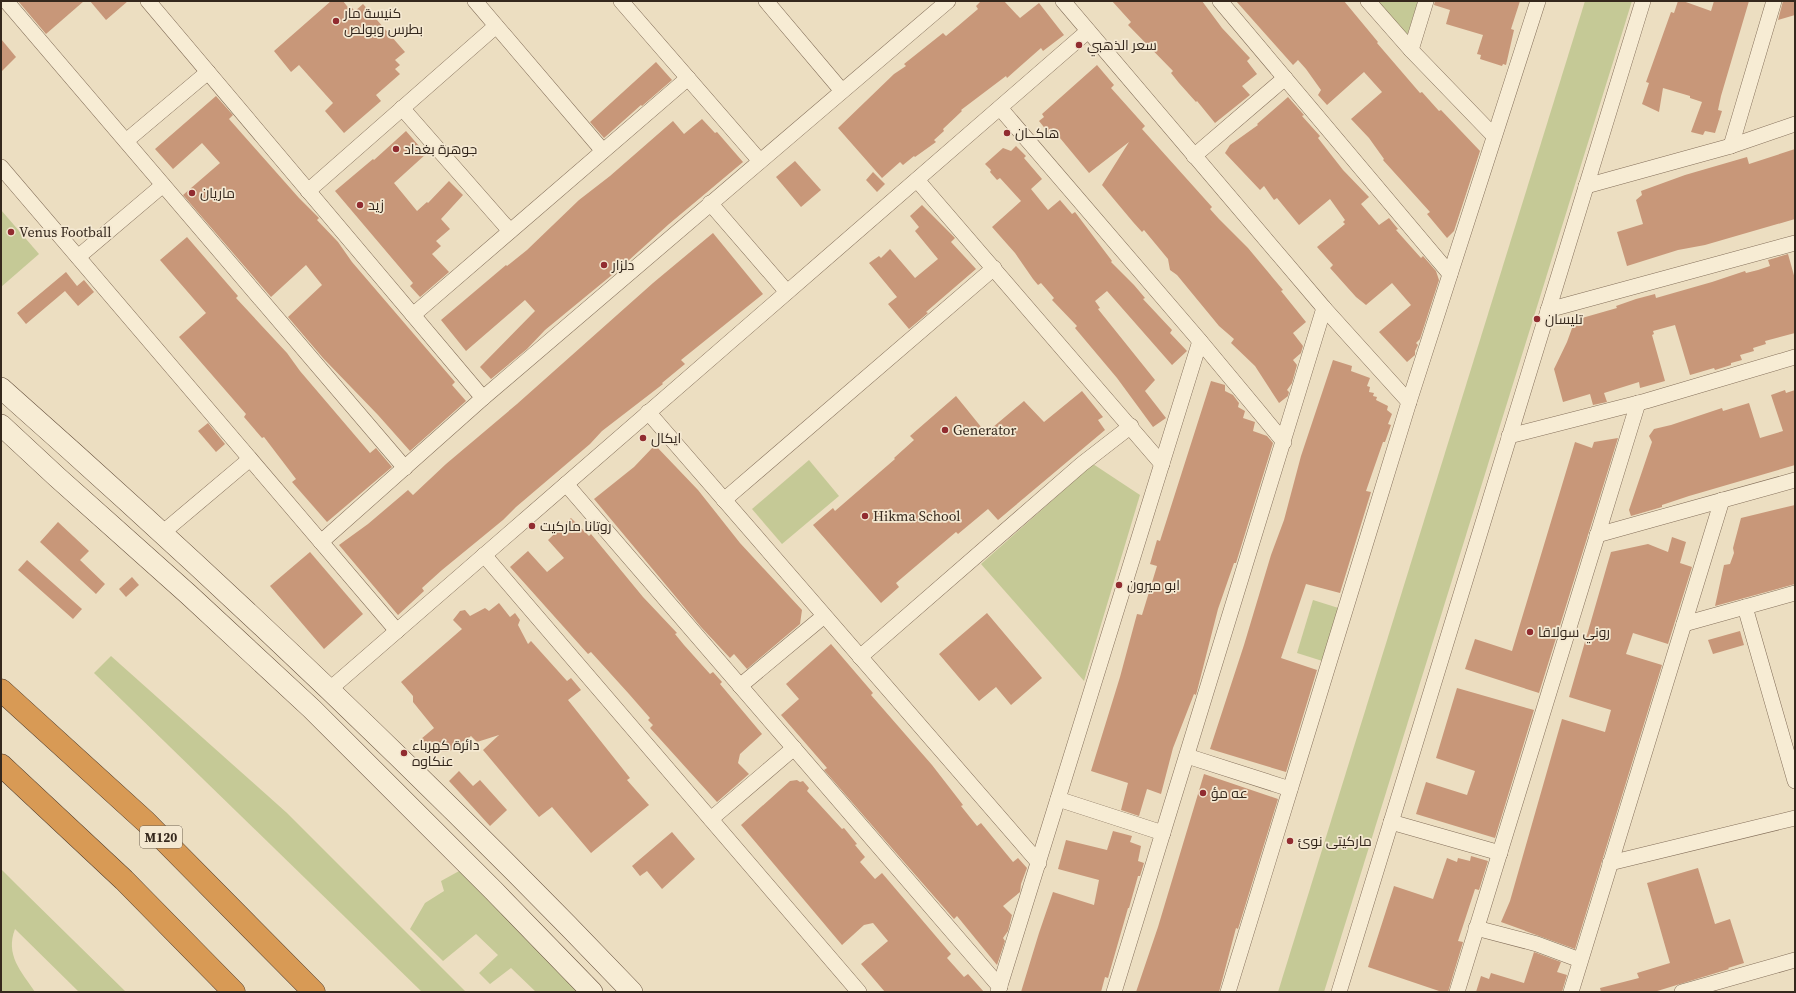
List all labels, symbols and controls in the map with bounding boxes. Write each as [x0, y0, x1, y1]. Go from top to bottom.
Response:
place label: كنيسة مار بطرس وبولص [343, 3, 423, 39]
marker: كنيسة مار بطرس وبولص [331, 16, 341, 26]
place label: سعر الذهبي [1087, 35, 1157, 57]
marker: سعر الذهبي [1074, 40, 1084, 50]
place label: هاكــان [1015, 123, 1059, 143]
marker: هاكــان [1002, 128, 1012, 138]
place label: جوهرة بغداد [404, 139, 477, 159]
marker: جوهرة بغداد [391, 144, 401, 154]
place label: ماريان [200, 183, 235, 203]
marker: ماريان [187, 188, 197, 198]
place label: زيد [368, 195, 384, 215]
marker: زيد [355, 200, 365, 210]
place label: Venus Football [19, 222, 111, 242]
marker: Venus Football [6, 227, 16, 237]
place label: دلزار [611, 255, 634, 275]
marker: دلزار [599, 260, 609, 270]
place label: تليسان [1545, 309, 1583, 329]
marker: تليسان [1532, 314, 1542, 324]
place label: Generator [953, 420, 1016, 440]
marker: Generator [940, 425, 950, 435]
place label: ايكال [651, 428, 681, 448]
marker: ايكال [638, 433, 648, 443]
place label: Hikma School [873, 506, 961, 526]
marker: Hikma School [860, 511, 870, 521]
place label: روتانا ماركيت [540, 516, 611, 536]
marker: روتانا ماركيت [527, 521, 537, 531]
place label: ابو ميرون [1127, 575, 1180, 595]
marker: ابو ميرون [1114, 580, 1124, 590]
place label: روني سولاقا [1538, 622, 1610, 644]
marker: روني سولاقا [1525, 627, 1535, 637]
place label: دائرة كهرباء عنكاوه [412, 735, 480, 771]
marker: دائرة كهرباء عنكاوه [399, 748, 409, 758]
place label: عه مؤ [1211, 783, 1248, 803]
marker: عه مؤ [1198, 788, 1208, 798]
road number: M120 [140, 826, 182, 848]
place label: مارکیتی نوئ [1298, 831, 1372, 851]
marker: مارکیتی نوئ [1285, 836, 1295, 846]

